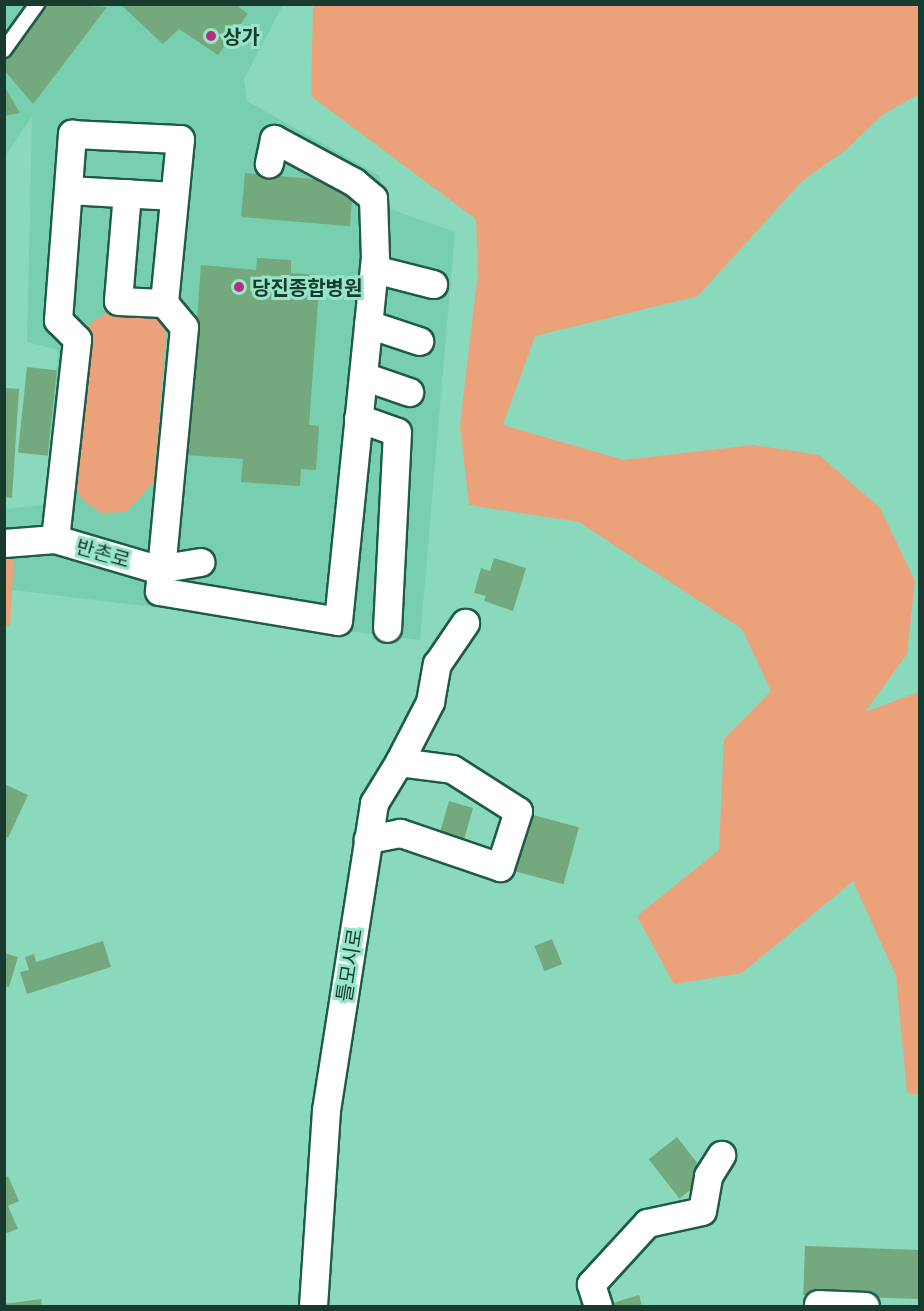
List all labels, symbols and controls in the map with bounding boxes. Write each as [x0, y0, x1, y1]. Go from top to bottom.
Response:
place label: 상가 [223, 24, 260, 48]
marker: 상가 [204, 29, 218, 43]
place label: 당진종합병원 [252, 275, 362, 299]
marker: 당진종합병원 [230, 278, 248, 296]
street label: 반촌로 [73, 534, 133, 572]
street label: 틀모시로 [331, 927, 367, 1003]

